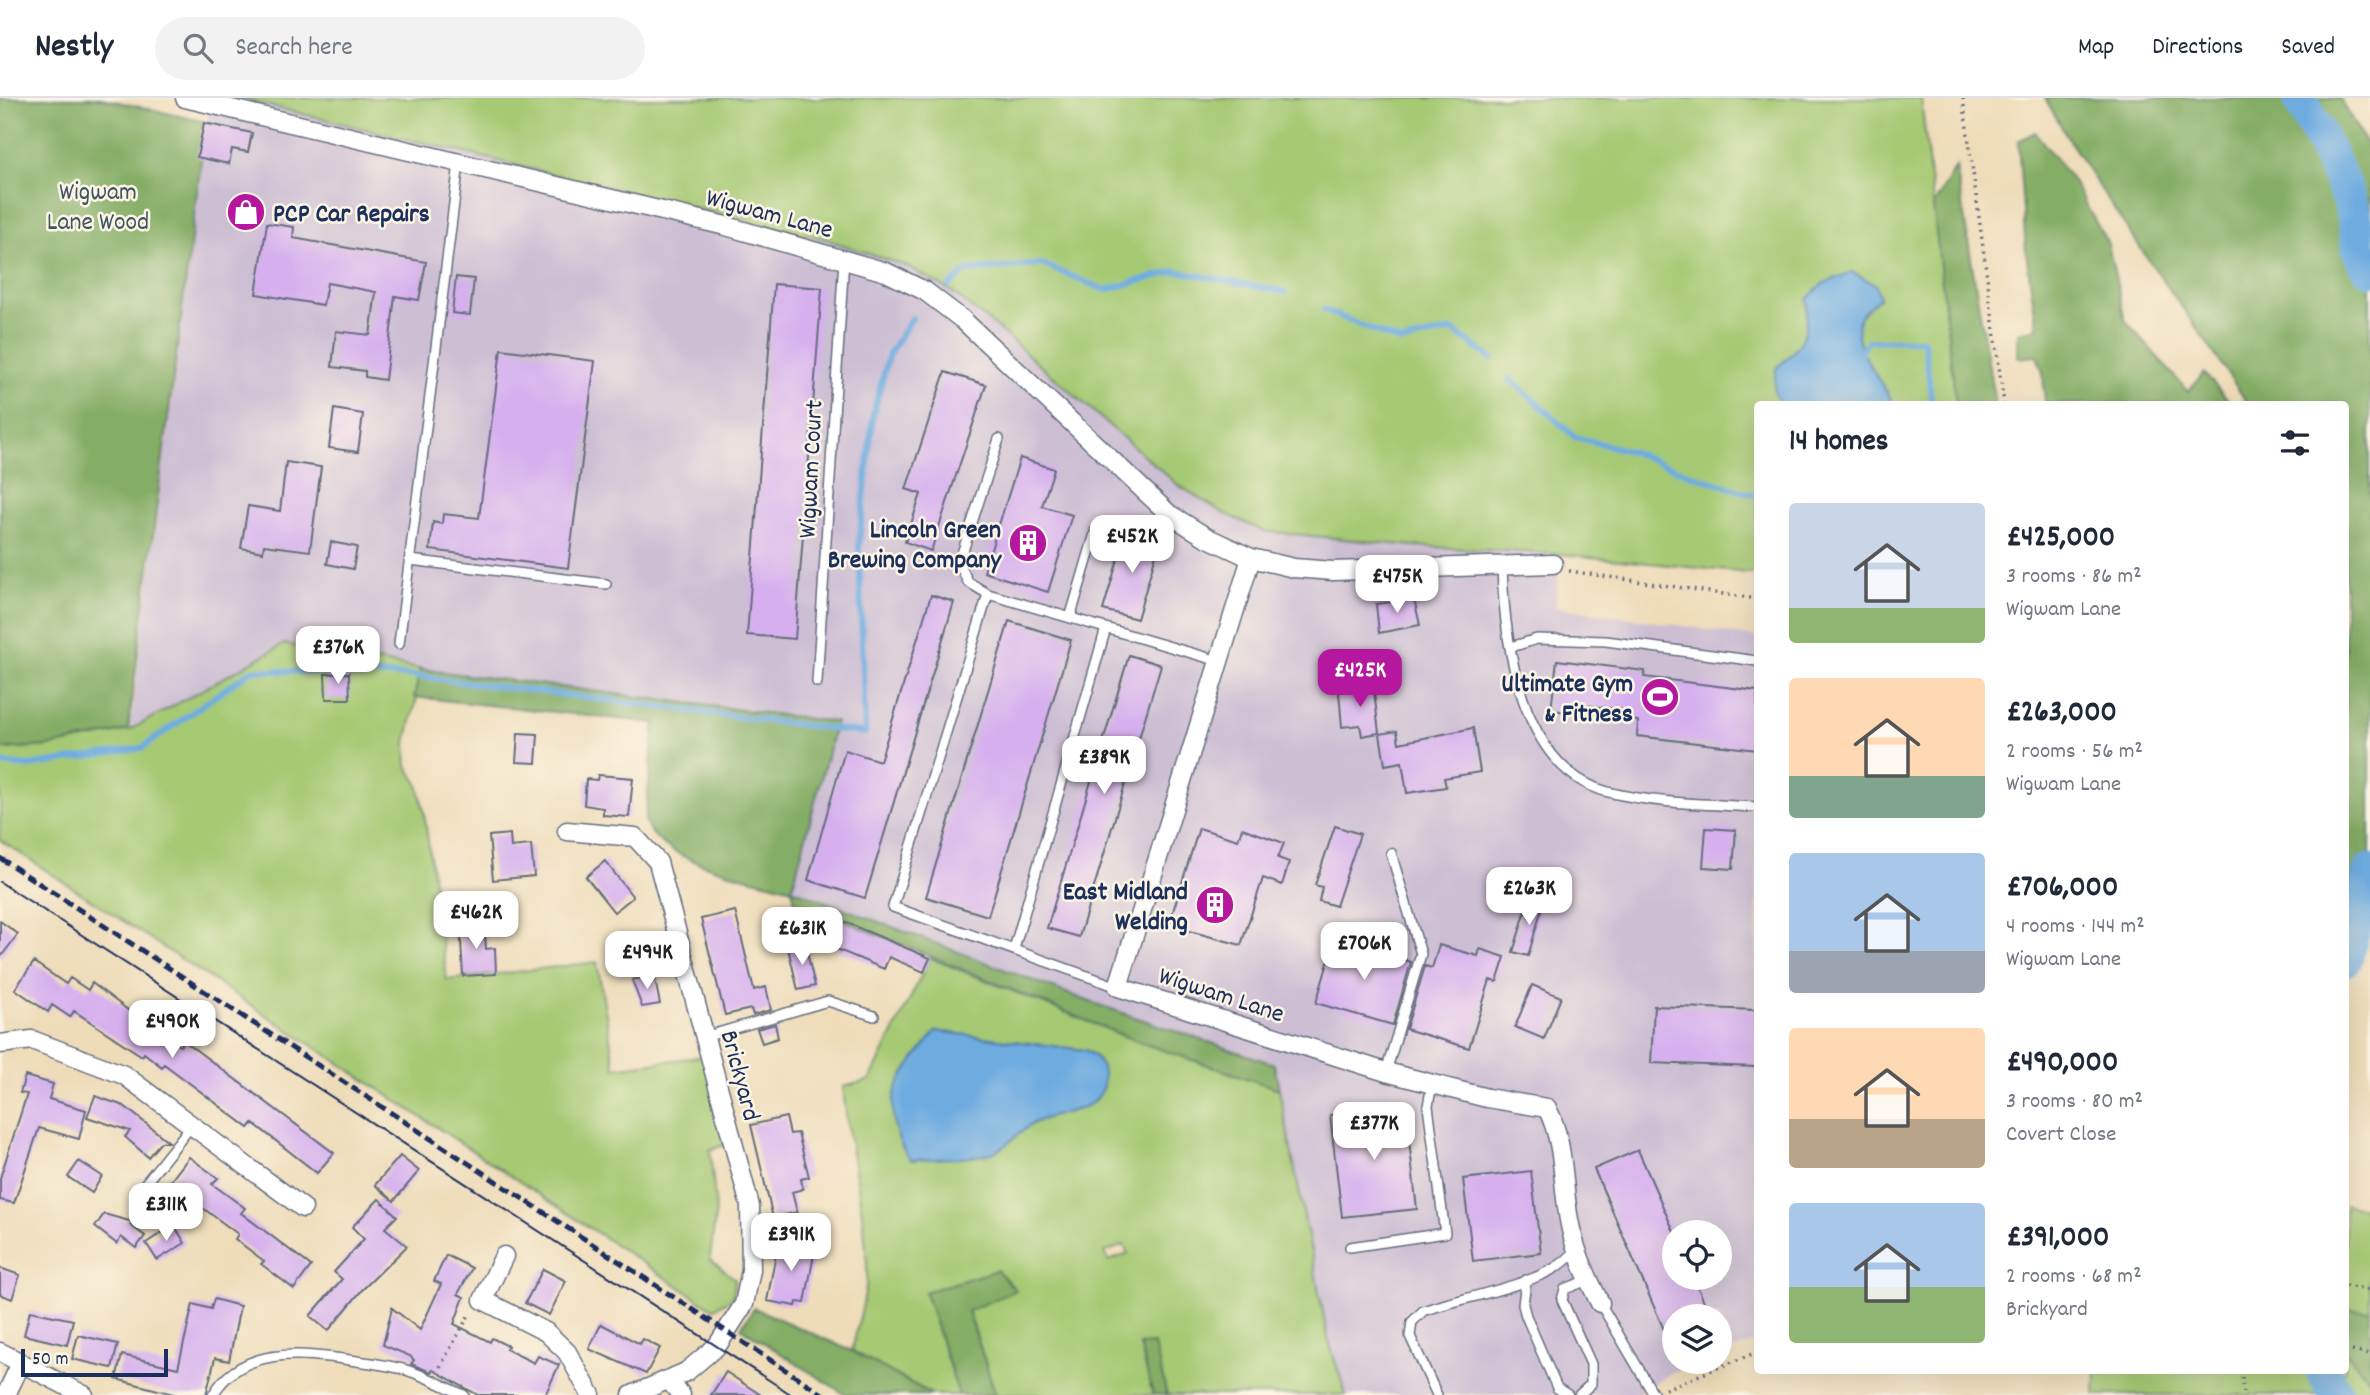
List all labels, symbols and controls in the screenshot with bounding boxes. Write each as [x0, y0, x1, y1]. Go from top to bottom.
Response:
search box [155, 17, 645, 80]
text: Nestly [35, 25, 113, 72]
icon: search [179, 29, 217, 67]
text: Search here [235, 30, 353, 67]
text: Map [2078, 31, 2114, 65]
text: Directions [2152, 31, 2243, 65]
text: Saved [2281, 31, 2335, 65]
park label: Wigwam Lane Wood [47, 175, 149, 242]
street label: Wigwam Lane [701, 181, 837, 250]
shop icon: PCP Car Repairs [225, 191, 267, 233]
place label: PCP Car Repairs [273, 197, 430, 234]
street label: Wigwam Court [790, 399, 835, 539]
text: 14 homes [1789, 422, 1888, 465]
icon: filters [2276, 424, 2314, 462]
place label: Lincoln Green Brewing Company [828, 513, 1002, 580]
pin: £452K [1083, 516, 1181, 575]
text: £425,000 [2006, 518, 2115, 561]
text: £452K [1106, 521, 1158, 554]
building icon: Lincoln Green Brewing Company [1007, 522, 1049, 564]
icon: home [1845, 531, 1929, 615]
pin: £475K [1348, 556, 1446, 615]
text: £475K [1371, 561, 1423, 594]
text: 3 rooms · 86 m² [2006, 561, 2142, 594]
text: Wigwam Lane [2006, 594, 2121, 627]
pin: £376K [289, 626, 387, 686]
text: £376K [312, 632, 364, 665]
pin: £425K [1311, 650, 1409, 709]
text: £425K [1334, 655, 1386, 688]
place label: Ultimate Gym & Fitness [1501, 667, 1633, 734]
sports icon: Ultimate Gym & Fitness [1639, 676, 1681, 718]
text: £263,000 [2006, 693, 2117, 736]
icon: home [1845, 706, 1929, 790]
pin: £389K [1055, 736, 1153, 796]
text: 2 rooms · 56 m² [2006, 736, 2143, 769]
text: £389K [1078, 742, 1130, 775]
text: Wigwam Lane [2006, 769, 2121, 802]
pin: £263K [1480, 868, 1578, 927]
text: £706,000 [2006, 868, 2118, 911]
text: £263K [1502, 873, 1556, 906]
place label: East Midland Welding [1063, 875, 1188, 942]
icon: home [1845, 881, 1929, 965]
building icon: East Midland Welding [1194, 884, 1236, 926]
pin: £462K [427, 892, 525, 951]
text: £462K [450, 897, 503, 930]
pin: £631K [753, 908, 851, 967]
text: 4 rooms · 144 m² [2006, 911, 2145, 944]
text: £631K [778, 913, 826, 946]
pin: £706K [1315, 922, 1413, 982]
text: £706K [1337, 928, 1391, 961]
pin: £494K [598, 932, 696, 991]
text: £494K [621, 937, 673, 970]
text: Wigwam Lane [2006, 944, 2121, 977]
street label: Wigwam Lane [1153, 959, 1289, 1034]
pin: £490K [123, 1000, 221, 1060]
text: £490K [145, 1006, 199, 1039]
street label: Brickyard [709, 1026, 768, 1125]
text: £490,000 [2006, 1043, 2118, 1086]
icon: home [1845, 1056, 1929, 1140]
text: 3 rooms · 80 m² [2006, 1086, 2143, 1119]
pin: £377K [1325, 1102, 1423, 1162]
text: £377K [1349, 1108, 1399, 1141]
text: Covert Close [2006, 1119, 2116, 1152]
pin: £311K [117, 1184, 215, 1243]
text: £311K [145, 1189, 187, 1222]
pin: £391K [742, 1214, 840, 1273]
text: £391,000 [2006, 1218, 2109, 1261]
text: £391K [767, 1219, 815, 1252]
map controls [1662, 1220, 1732, 1374]
button: locate [1662, 1220, 1732, 1290]
icon: home [1845, 1231, 1929, 1315]
text: 2 rooms · 68 m² [2006, 1261, 2142, 1294]
text: Brickyard [2006, 1294, 2088, 1327]
button: layers [1662, 1304, 1732, 1374]
scale bar [21, 1346, 168, 1378]
text: 50 m [32, 1347, 69, 1374]

